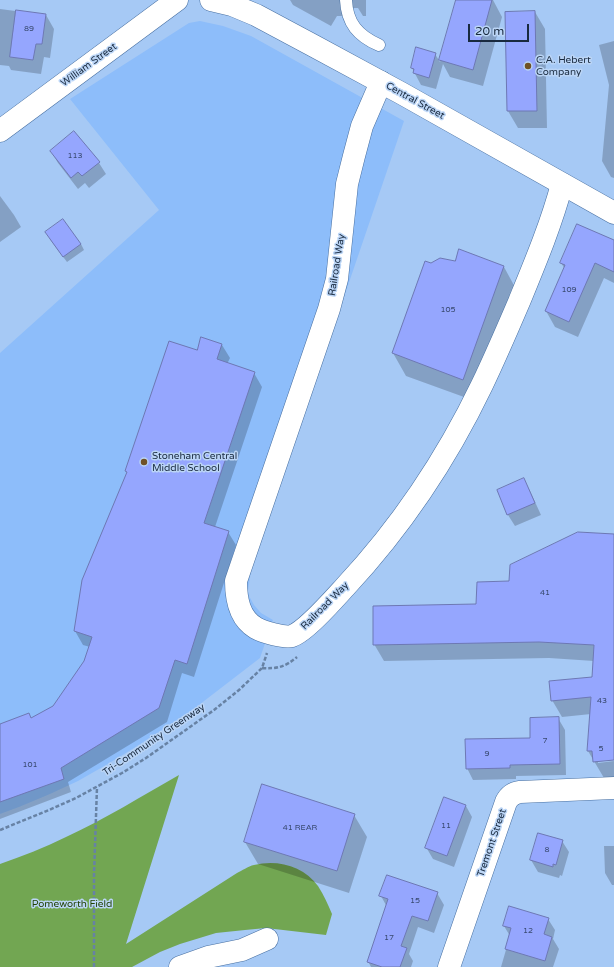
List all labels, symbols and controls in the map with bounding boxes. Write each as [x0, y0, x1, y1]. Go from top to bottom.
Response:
scale bar [470, 16, 531, 42]
house number: 89 [24, 24, 34, 34]
text: 20 m [475, 24, 504, 38]
street label: William Street [59, 41, 119, 89]
place label: C.A. Hebert Company [536, 54, 591, 78]
marker: C.A. Hebert Company [523, 61, 533, 71]
street label: Central Street [384, 80, 446, 122]
house number: 113 [67, 151, 83, 161]
street label: Railroad Way [326, 233, 348, 297]
house number: 109 [561, 285, 577, 295]
house number: 105 [440, 305, 456, 315]
place label: Stoneham Central Middle School [152, 450, 237, 474]
marker: Stoneham Central Middle School [139, 457, 149, 467]
street label: Railroad Way [299, 580, 351, 632]
house number: 41 [540, 588, 550, 598]
house number: 43 [597, 696, 607, 706]
street label: Tri-Community Greenway [101, 701, 207, 779]
house number: 7 [542, 736, 548, 746]
house number: 5 [598, 744, 604, 754]
house number: 9 [484, 749, 490, 759]
house number: 101 [22, 760, 38, 770]
street label: Tremont Street [475, 807, 509, 879]
house number: 11 [441, 821, 451, 831]
house number: 41 REAR [283, 823, 317, 833]
house number: 8 [544, 845, 550, 855]
house number: 15 [410, 896, 420, 906]
park label: Pomeworth Field [32, 898, 112, 910]
house number: 12 [523, 926, 533, 936]
house number: 17 [384, 933, 394, 943]

